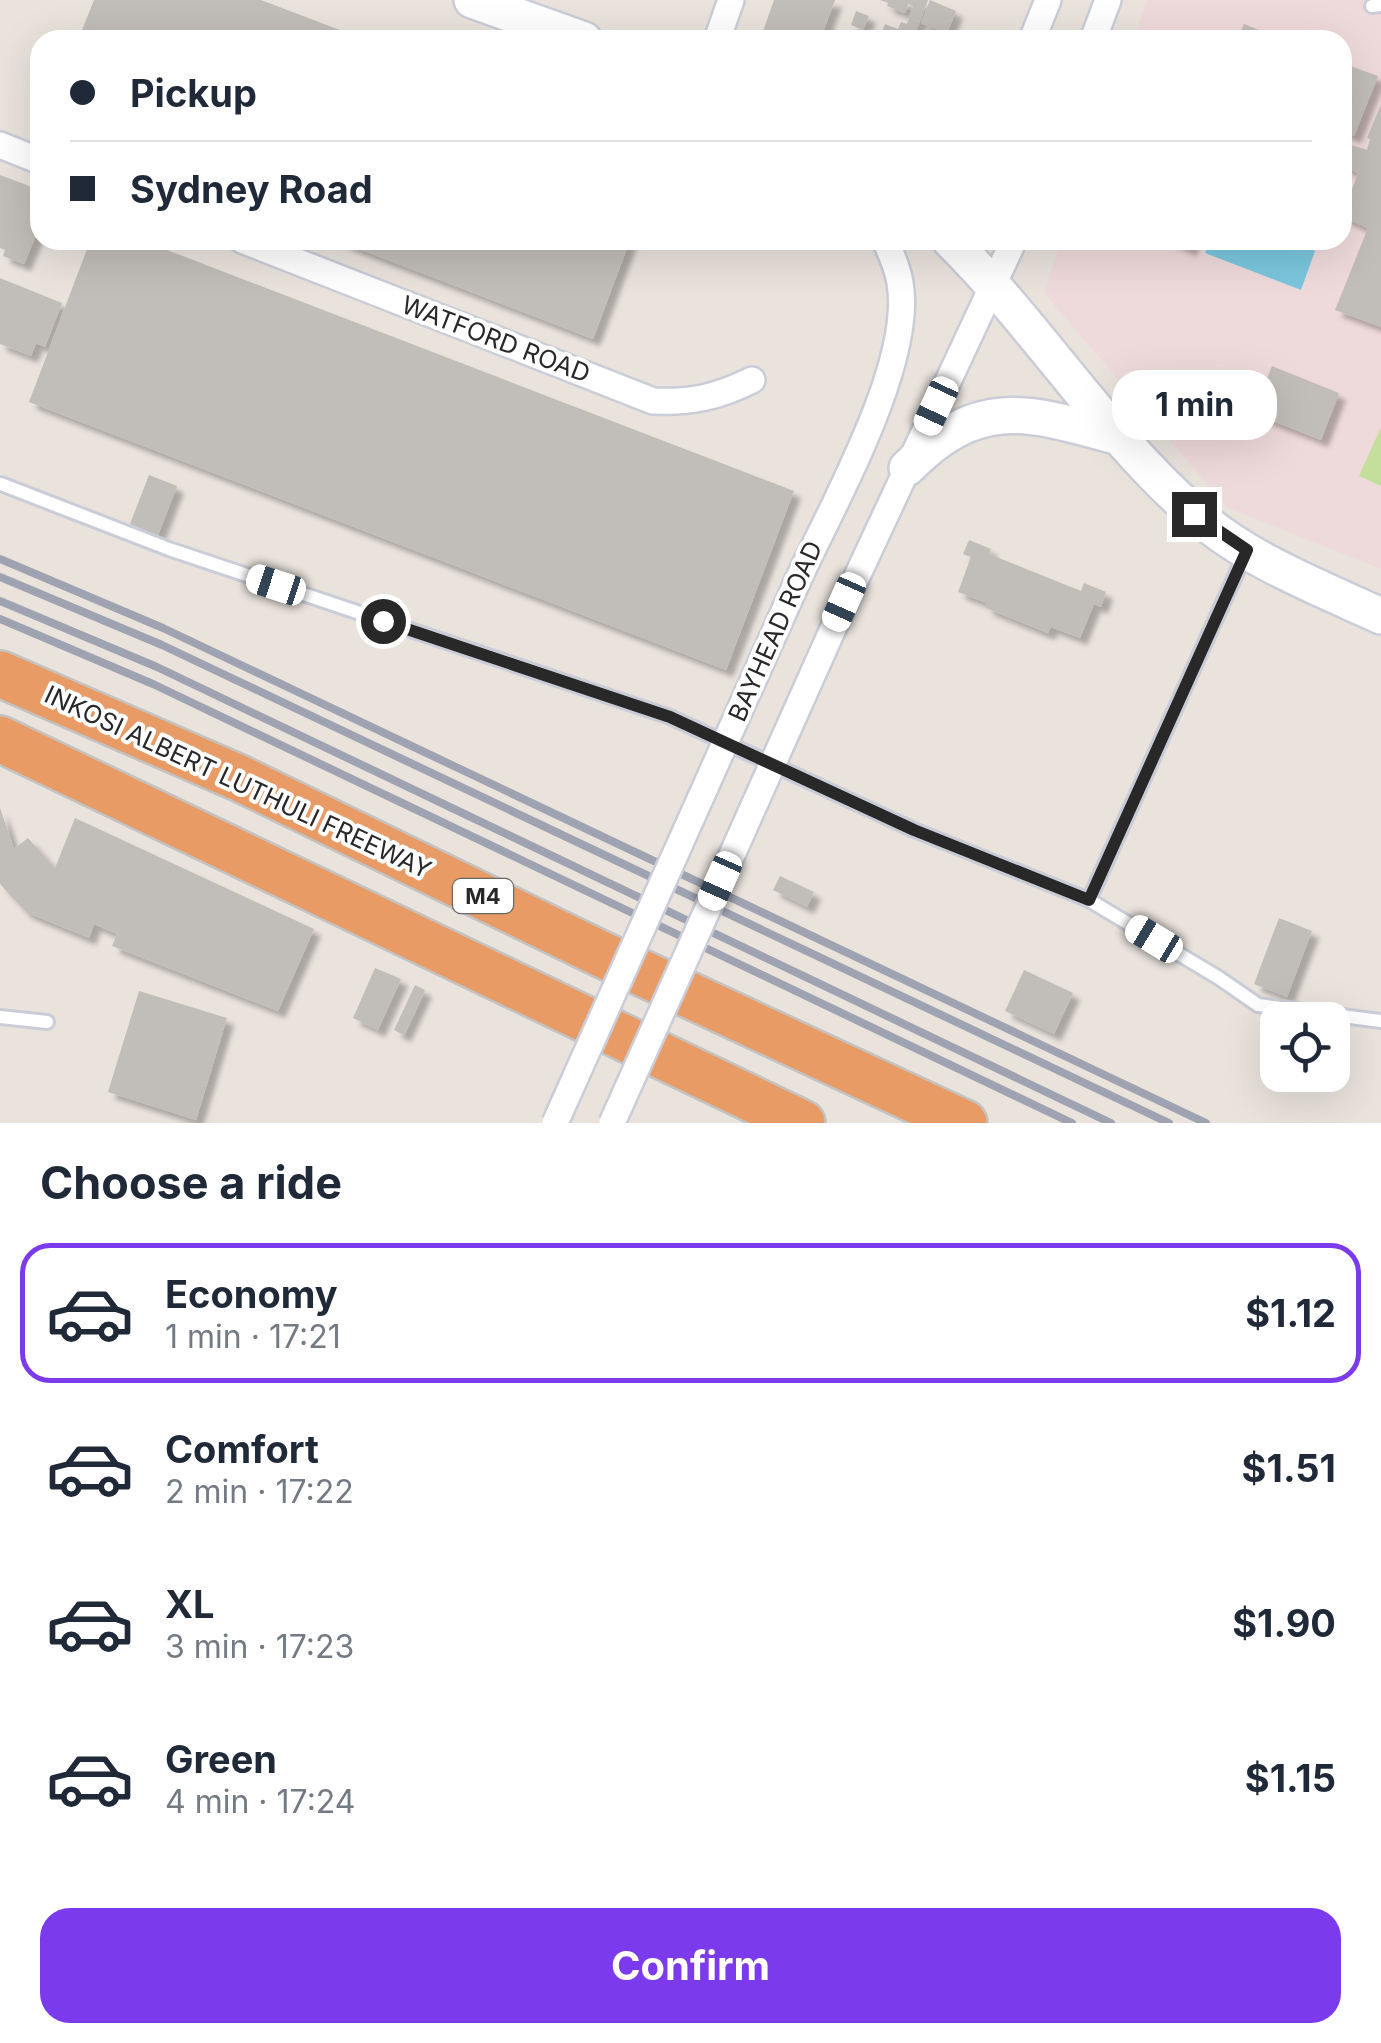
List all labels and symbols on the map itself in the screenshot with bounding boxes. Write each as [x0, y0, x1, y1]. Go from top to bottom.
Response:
street label: WATFORD ROAD [398, 289, 594, 389]
callout: 1 min [1112, 369, 1276, 439]
car [910, 372, 962, 440]
route end [1172, 492, 1217, 537]
street label: BAYHEAD ROAD [722, 536, 828, 726]
car [243, 561, 309, 609]
car [818, 568, 870, 636]
route start [361, 599, 406, 644]
street label: INKOSI ALBERT LUTHULI FREEWAY [40, 679, 436, 885]
car [694, 847, 746, 915]
road number: M4 [453, 879, 513, 913]
car [1121, 911, 1187, 967]

